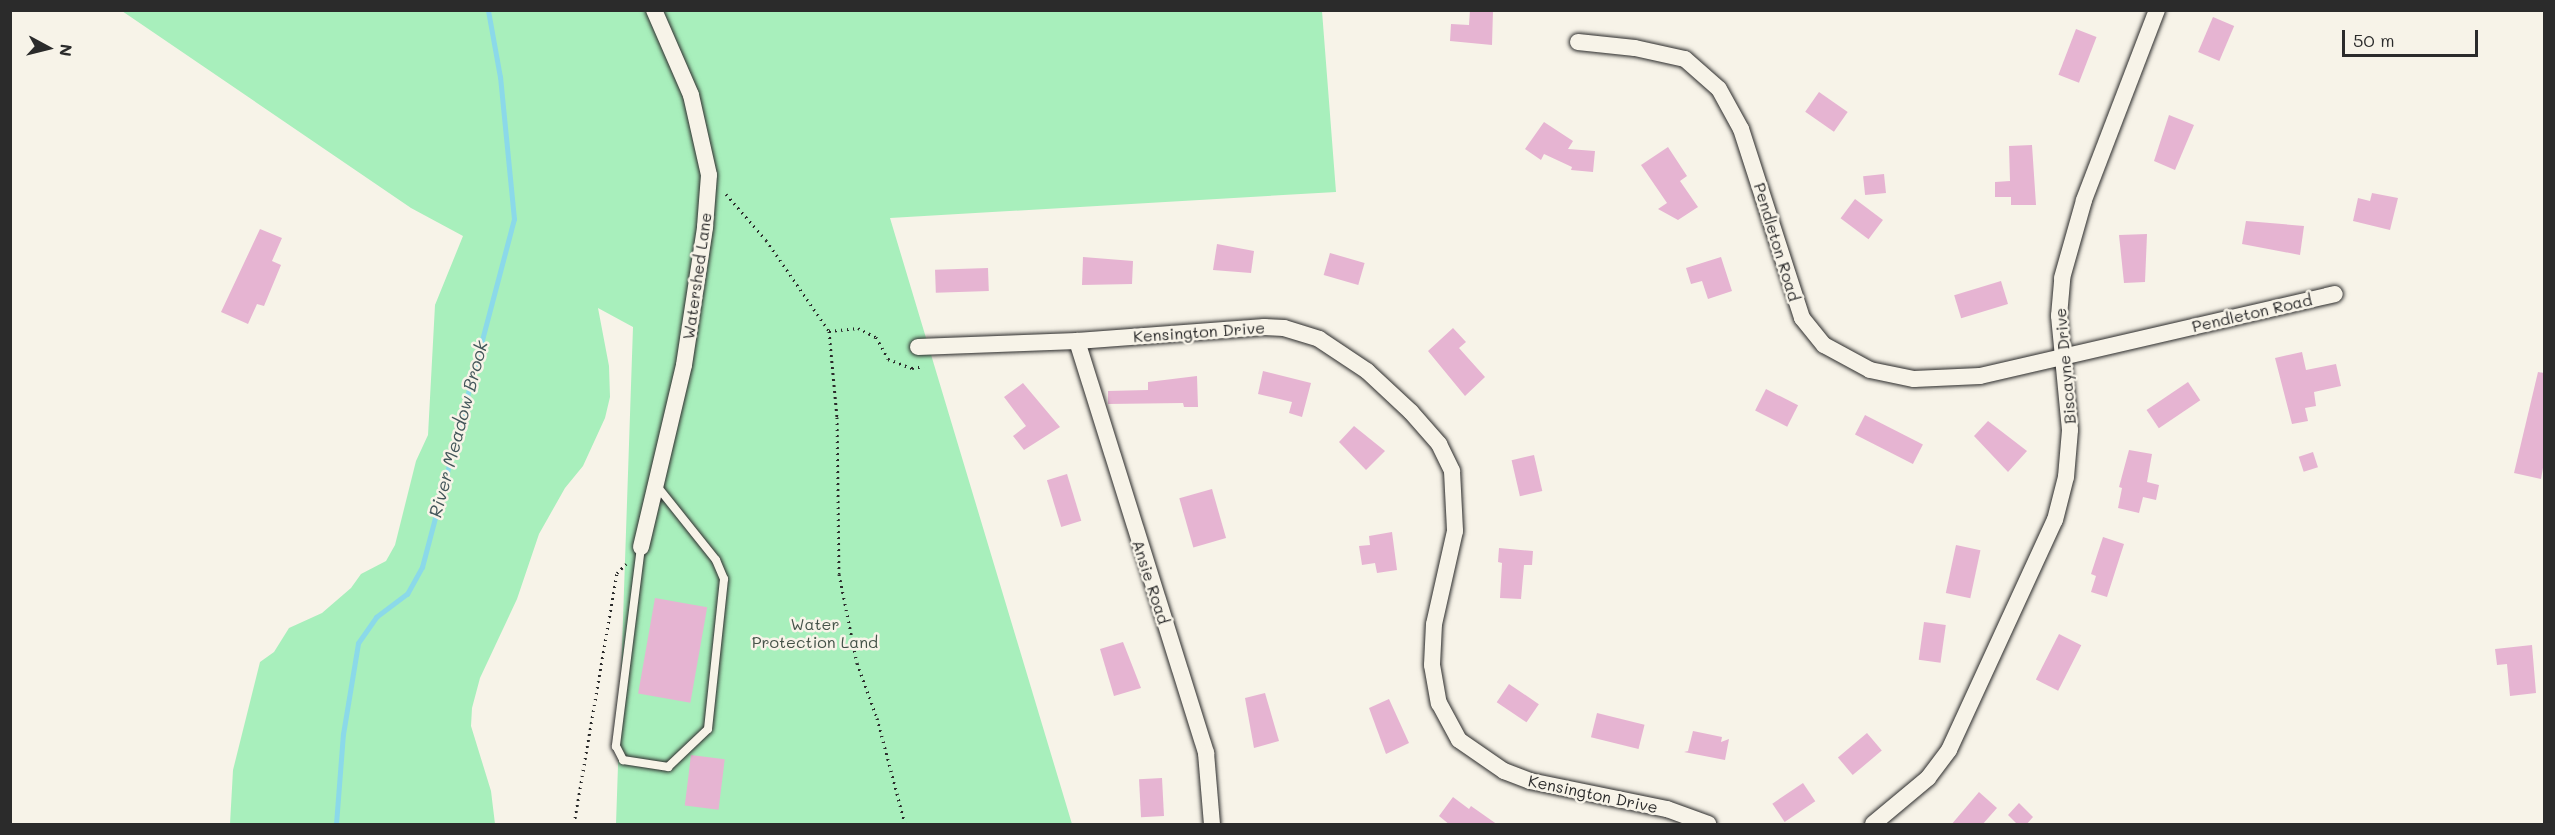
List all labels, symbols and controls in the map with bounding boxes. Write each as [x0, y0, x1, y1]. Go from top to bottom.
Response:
north arrow [18, 18, 78, 78]
scale bar [2345, 18, 2482, 56]
text: 50 m [2353, 28, 2395, 52]
text: N [55, 43, 78, 58]
street label: Pendleton Road [1750, 180, 1804, 304]
street label: Watershed Lane [679, 211, 715, 341]
street label: Pendleton Road [2190, 290, 2314, 336]
street label: Biscayne Drive [2050, 307, 2080, 425]
street label: Kensington Drive [1132, 318, 1266, 346]
water label: River Meadow Brook [424, 338, 492, 520]
street label: Ansie Road [1128, 537, 1174, 627]
park label: Water Protection Land [752, 614, 878, 652]
street label: Kensington Drive [1526, 771, 1660, 817]

